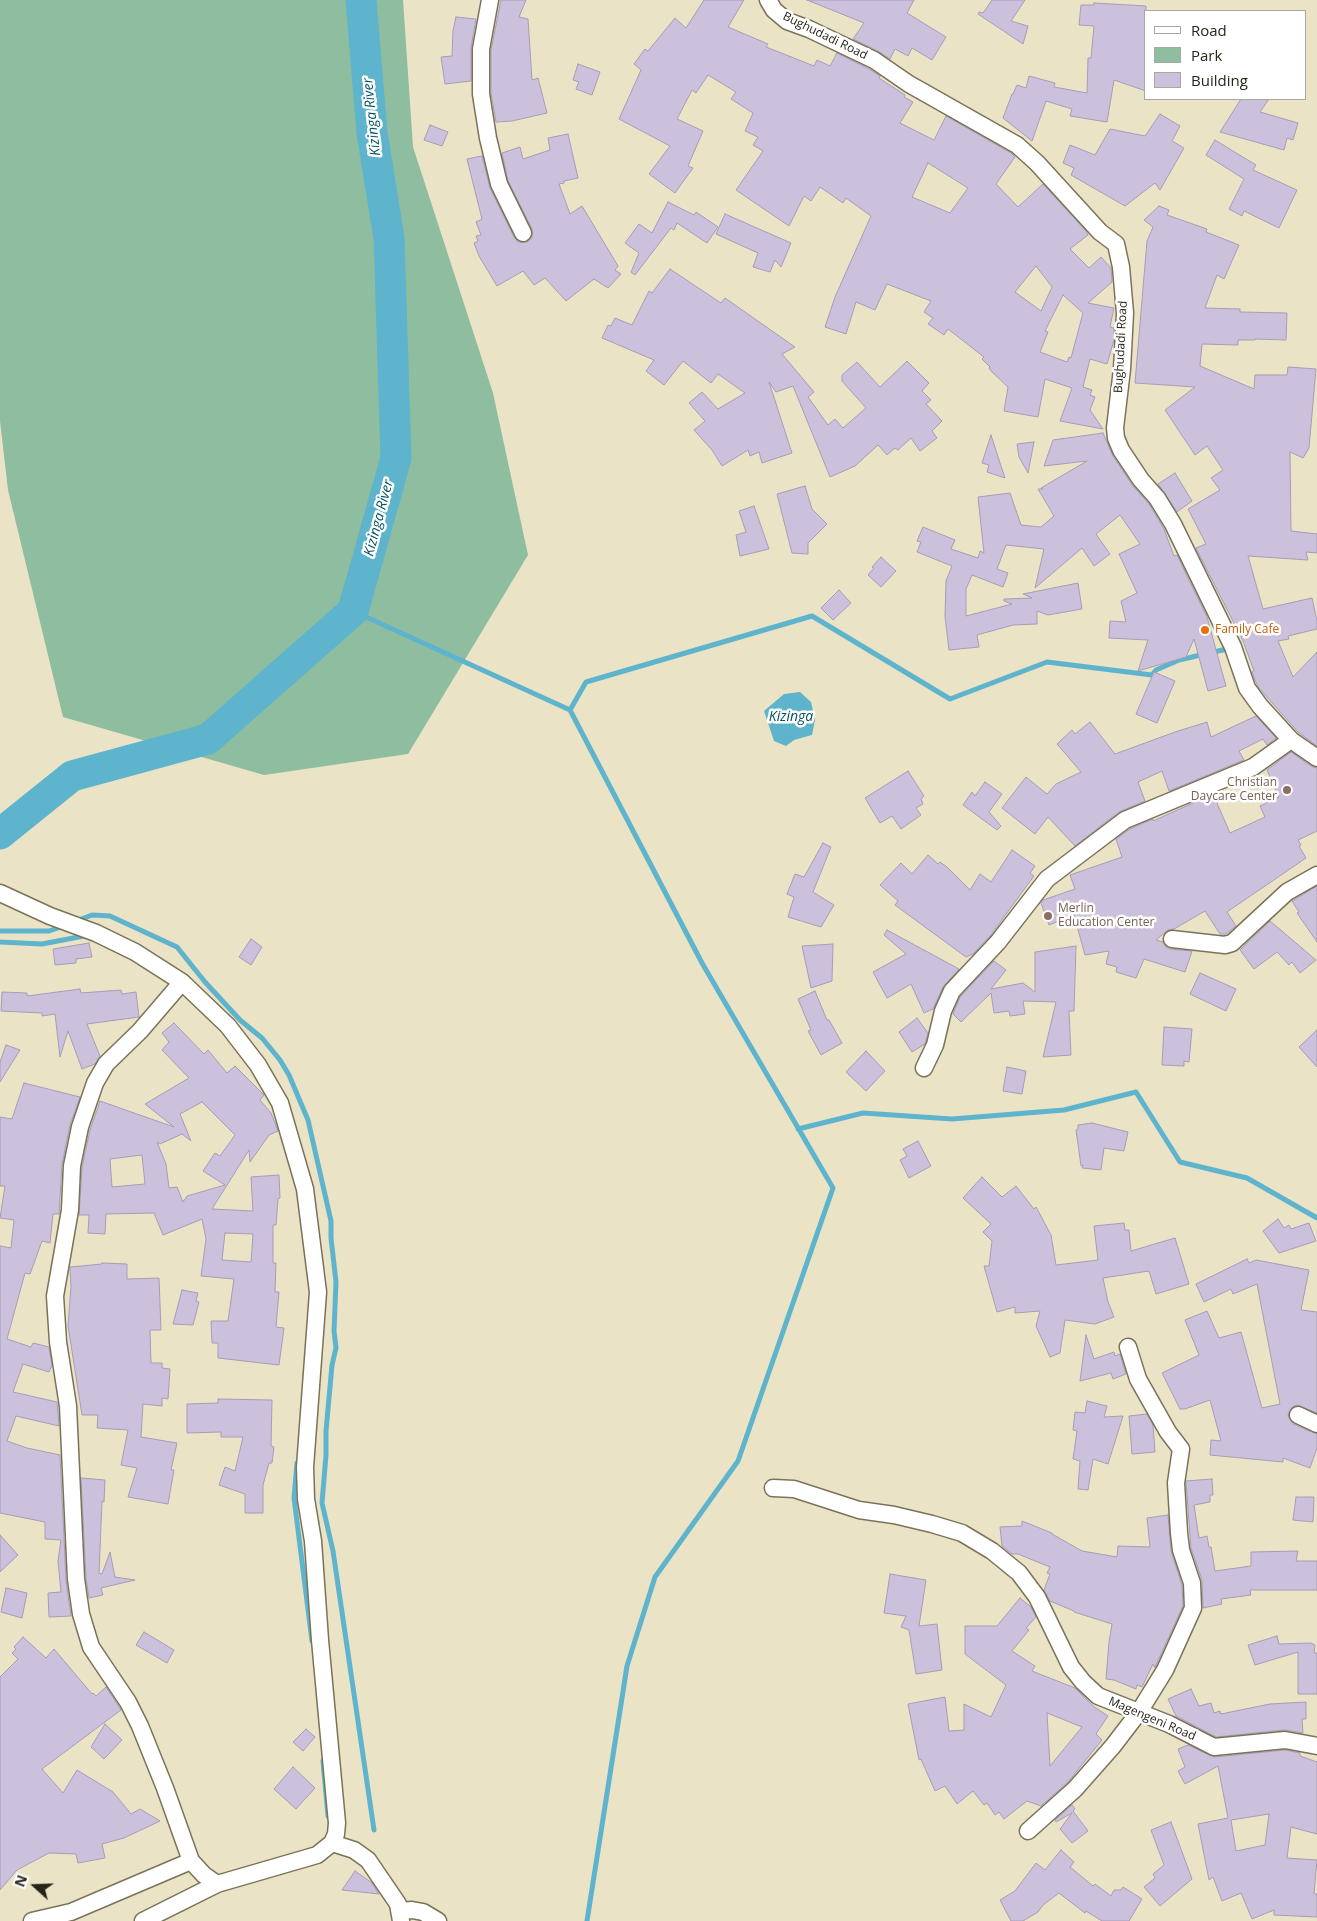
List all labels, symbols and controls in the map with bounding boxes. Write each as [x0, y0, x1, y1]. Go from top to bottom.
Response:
street label: Bughudadi Road [780, 9, 870, 63]
legend [1144, 10, 1307, 100]
text: Road [1191, 20, 1227, 40]
text: Park [1191, 45, 1222, 65]
text: Building [1191, 70, 1248, 90]
water label: Kizinga River [360, 77, 384, 157]
street label: Bughudadi Road [1111, 300, 1131, 394]
water label: Kizinga River [361, 478, 397, 558]
place label: Family Cafe [1215, 623, 1279, 637]
marker: Family Cafe [1199, 624, 1211, 636]
water label: Kizinga [769, 709, 813, 725]
place label: Christian Daycare Center [1191, 776, 1277, 804]
marker: Christian Daycare Center [1281, 784, 1293, 796]
place label: Merlin Education Center [1058, 902, 1154, 930]
marker: Merlin Education Center [1042, 910, 1054, 922]
street label: Magengeni Road [1106, 1694, 1198, 1744]
north arrow [10, 1861, 60, 1911]
text: N [10, 1872, 31, 1889]

